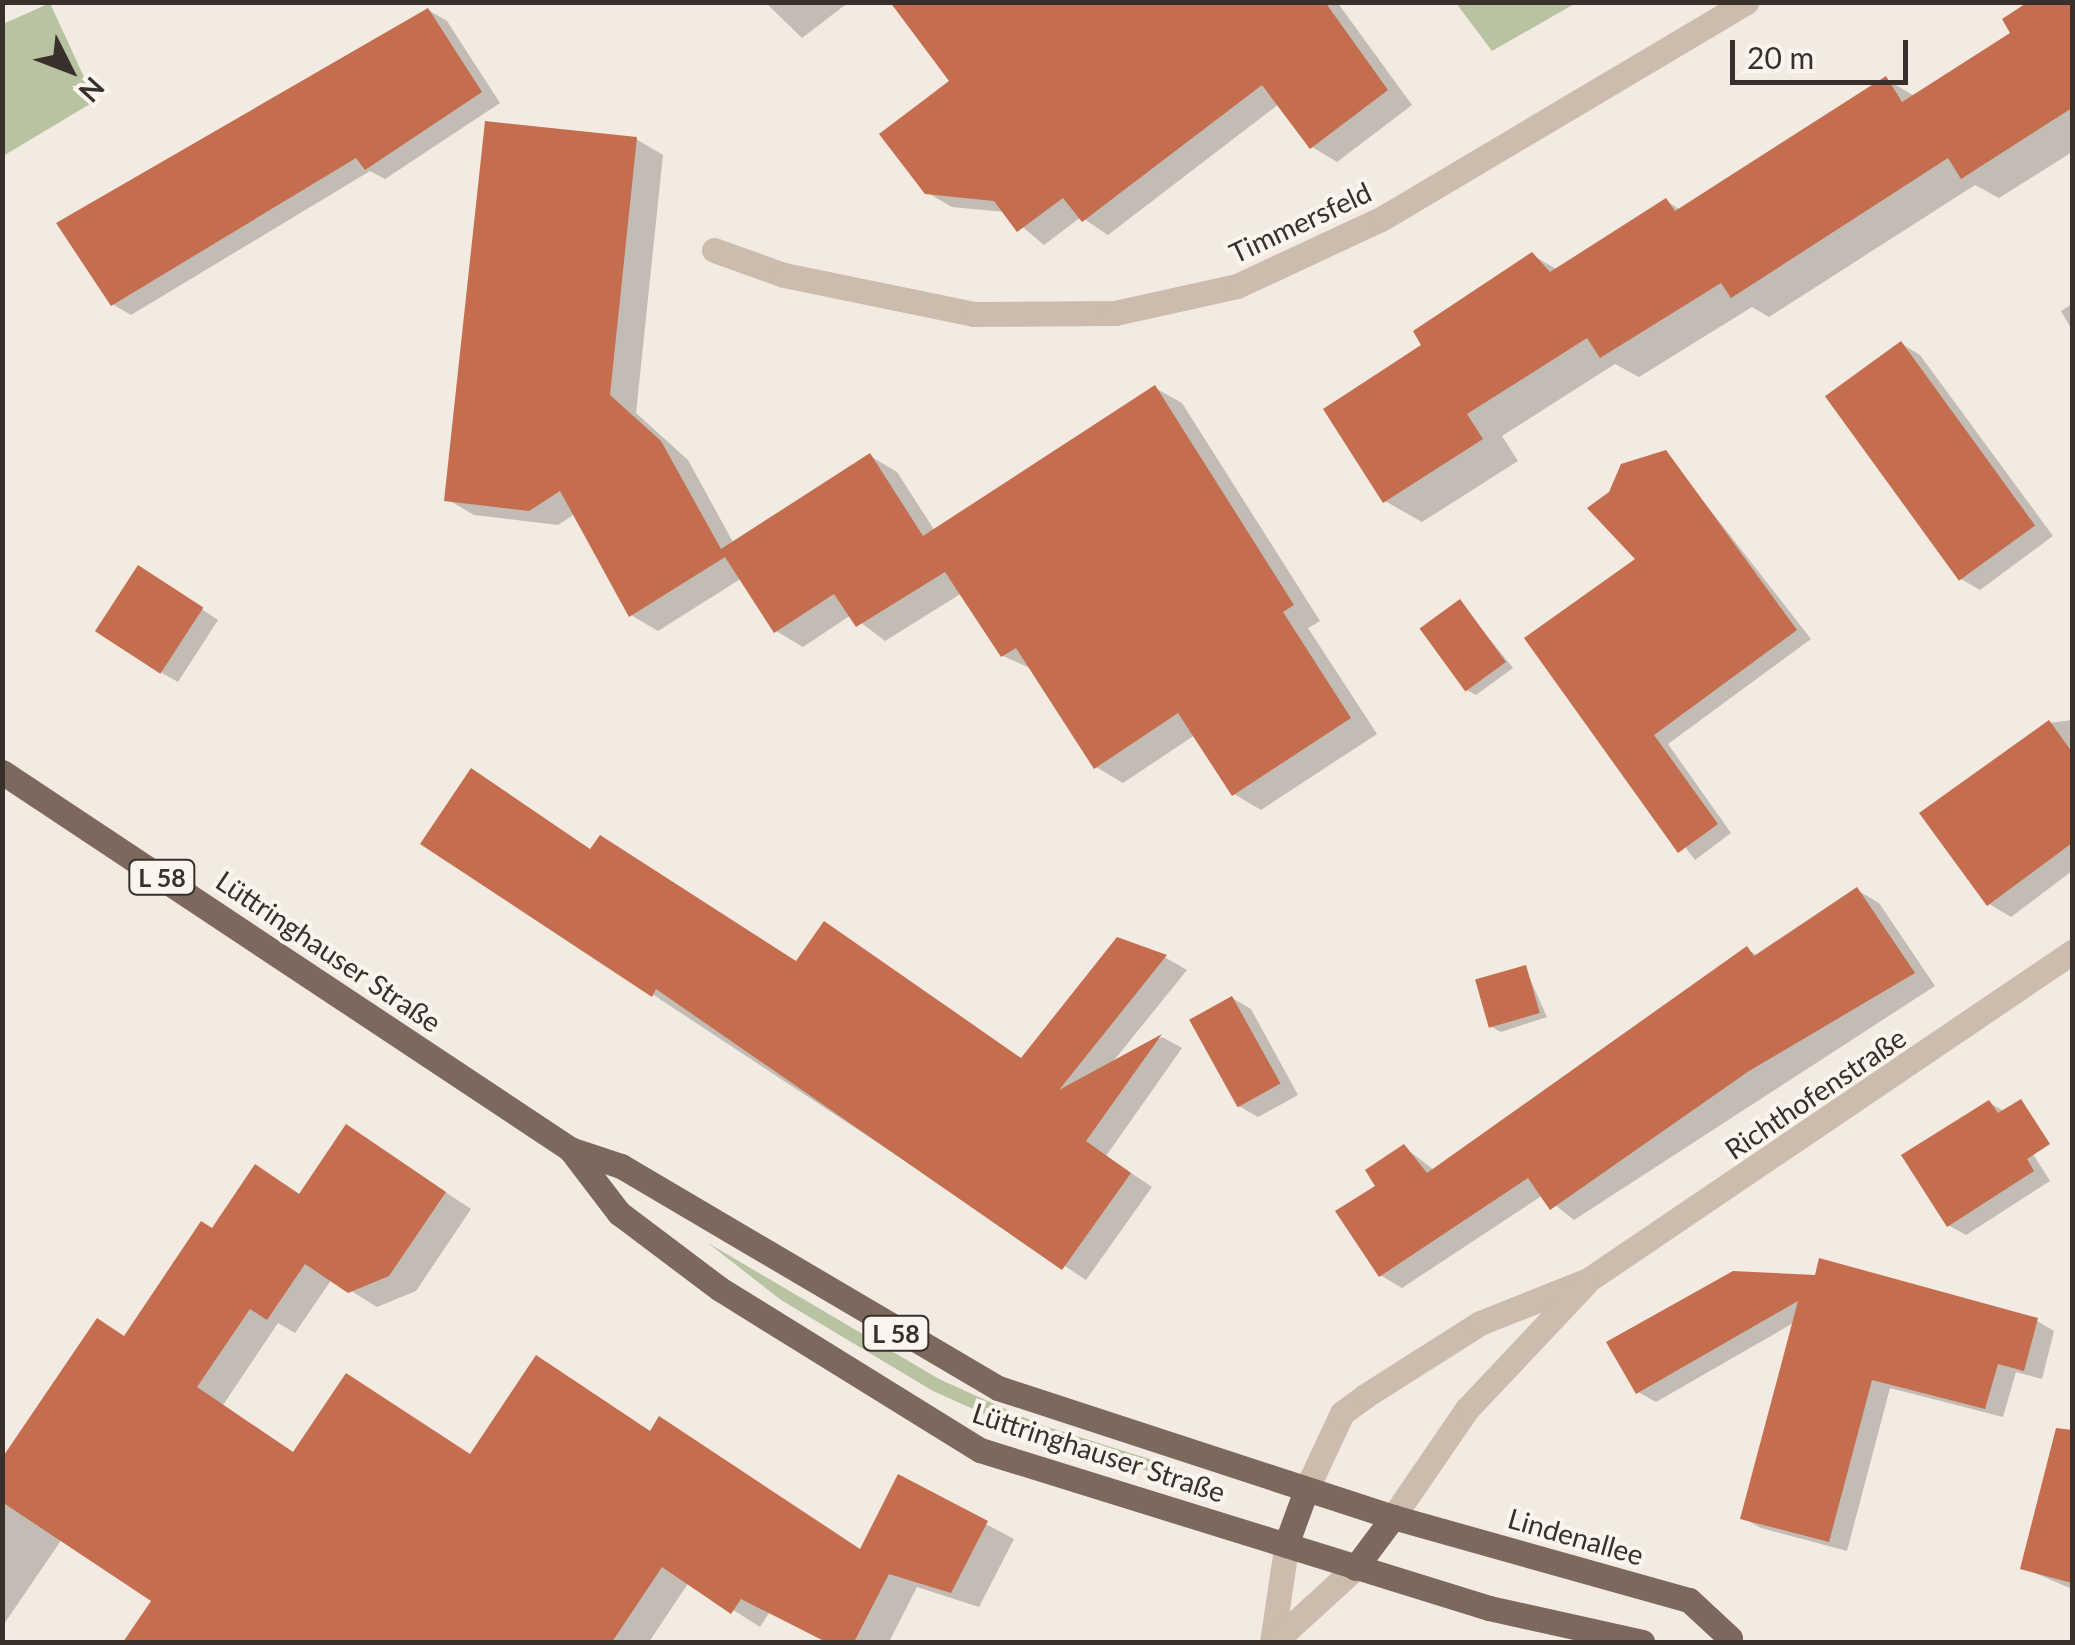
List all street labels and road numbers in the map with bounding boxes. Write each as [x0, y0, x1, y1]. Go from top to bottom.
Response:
street label: Timmersfeld [1224, 175, 1376, 269]
road number: L 58 [127, 857, 197, 897]
street label: Lüttringhauser Straße [210, 863, 448, 1039]
street label: Richthofenstraße [1718, 1020, 1912, 1166]
road number: L 58 [861, 1313, 931, 1353]
street label: Lüttringhauser Straße [968, 1395, 1230, 1509]
street label: Lindenallee [1504, 1501, 1648, 1571]

